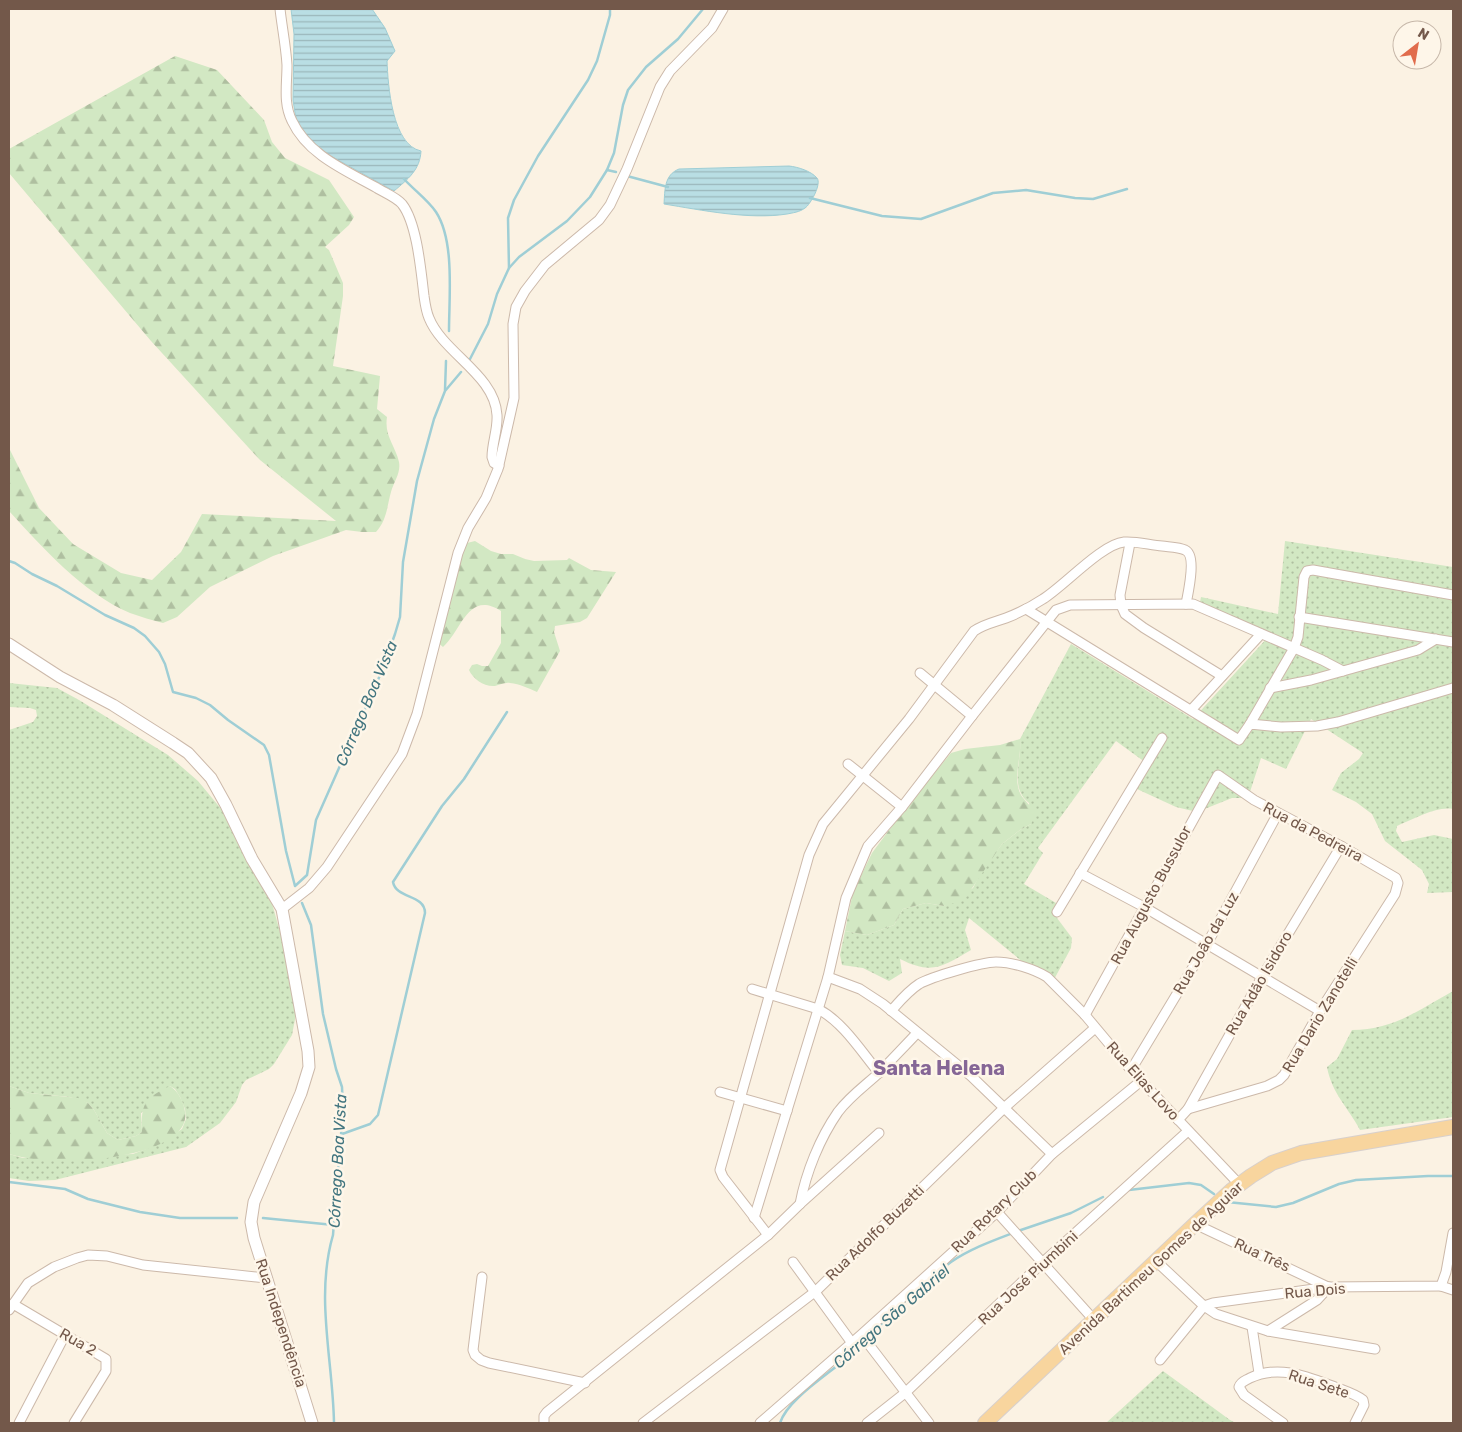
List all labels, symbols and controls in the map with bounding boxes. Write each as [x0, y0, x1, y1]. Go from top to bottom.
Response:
north arrow [1392, 20, 1442, 70]
text: N [1415, 24, 1432, 44]
water label: Córrego Boa Vista [331, 638, 401, 769]
street label: Rua da Pedreira [1260, 798, 1366, 866]
street label: Rua Augusto Bussulor [1107, 822, 1195, 967]
street label: Rua João da Luz [1169, 888, 1243, 997]
street label: Rua Adão Isidoro [1222, 928, 1296, 1038]
street label: Rua Dario Zanotelli [1279, 954, 1361, 1076]
street label: Rua Elias Lovo [1103, 1038, 1183, 1124]
district label: Santa Helena [873, 1056, 1005, 1080]
water label: Córrego Boa Vista [324, 1093, 351, 1229]
street label: Rua Rotary Club [947, 1166, 1041, 1256]
street label: Avenida Bartimeu Gomes de Aguiar [1055, 1177, 1247, 1358]
street label: Rua Adolfo Buzetti [822, 1181, 928, 1285]
street label: Rua José Piumbini [974, 1227, 1082, 1329]
street label: Rua Três [1231, 1234, 1293, 1276]
street label: Rua Independência [252, 1256, 310, 1390]
water label: Córrego São Gabriel [829, 1260, 954, 1372]
street label: Rua Dois [1284, 1279, 1347, 1303]
street label: Rua 2 [56, 1324, 100, 1360]
street label: Rua Sete [1286, 1366, 1352, 1402]

